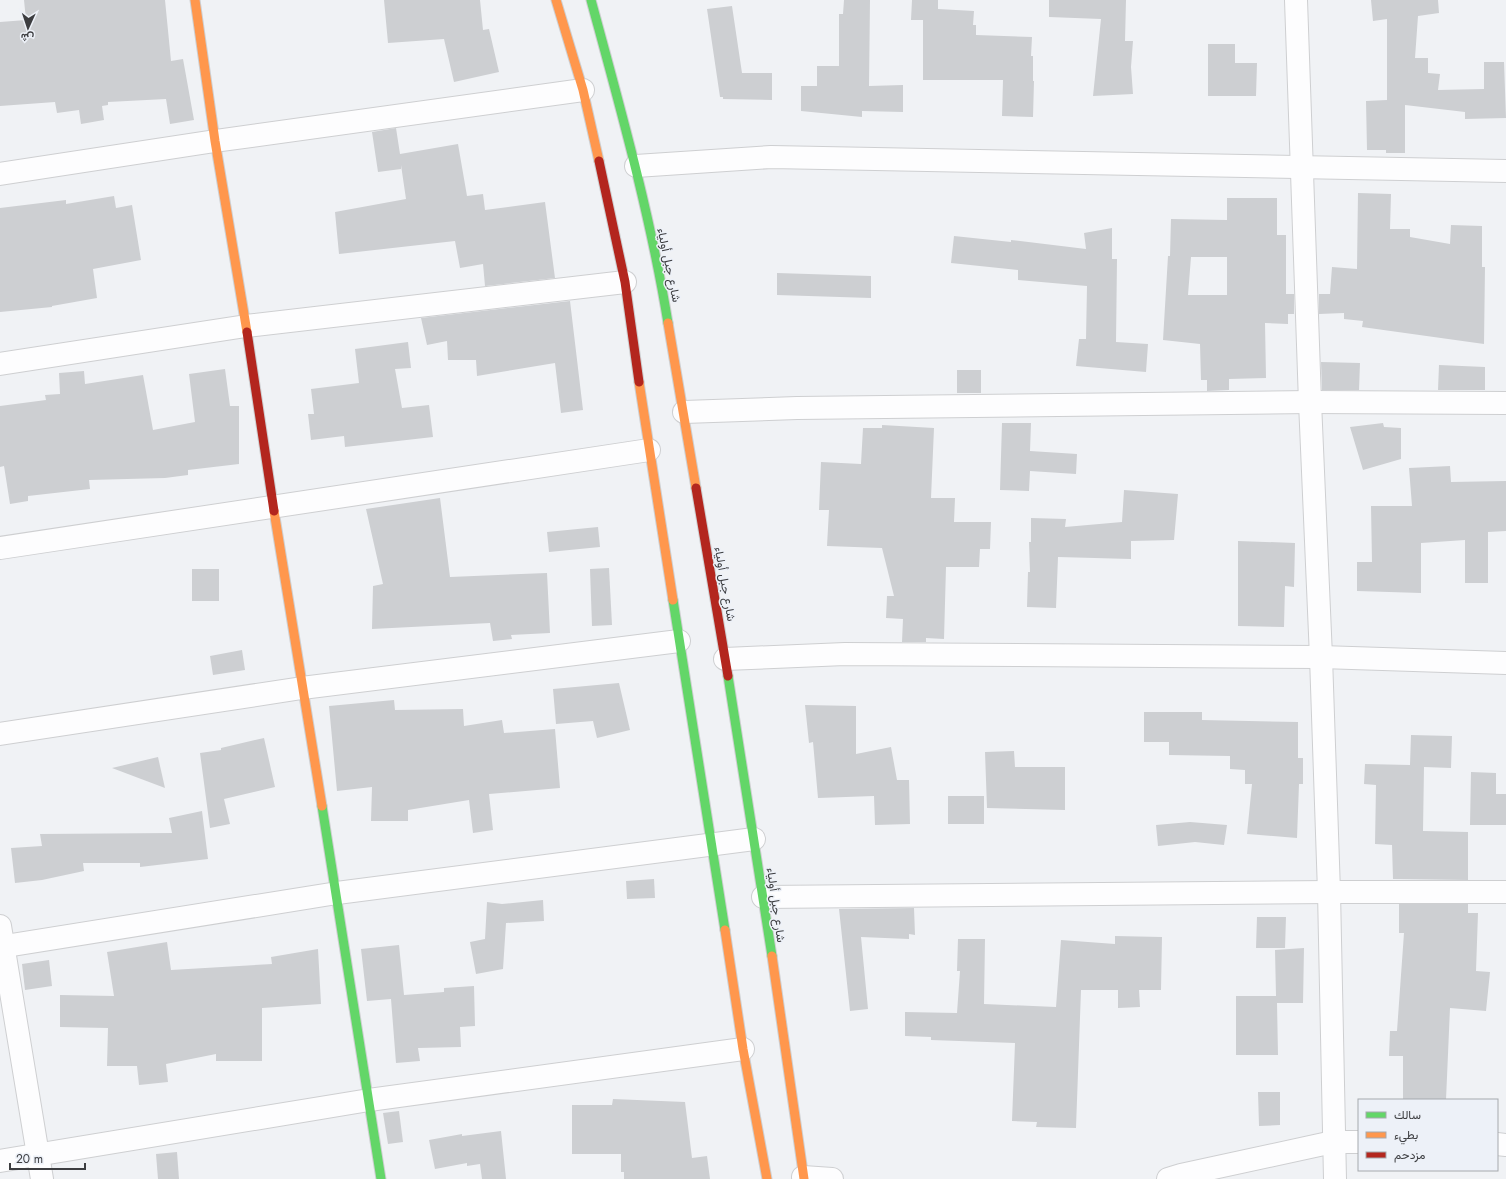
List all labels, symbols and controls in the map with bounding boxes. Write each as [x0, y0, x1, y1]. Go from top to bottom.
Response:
north arrow [8, 8, 48, 48]
text: ش [20, 30, 34, 46]
street label: شارع جبل أولياء [652, 226, 686, 304]
street label: شارع جبل أولياء [710, 545, 740, 623]
street label: شارع جبل أولياء [762, 866, 790, 944]
legend [1358, 1099, 1498, 1171]
text: سالك [1394, 1106, 1421, 1124]
text: بطيء [1394, 1126, 1418, 1145]
scale bar [10, 1145, 85, 1171]
text: مزدحم [1394, 1146, 1425, 1164]
text: 20 m [16, 1150, 43, 1168]

